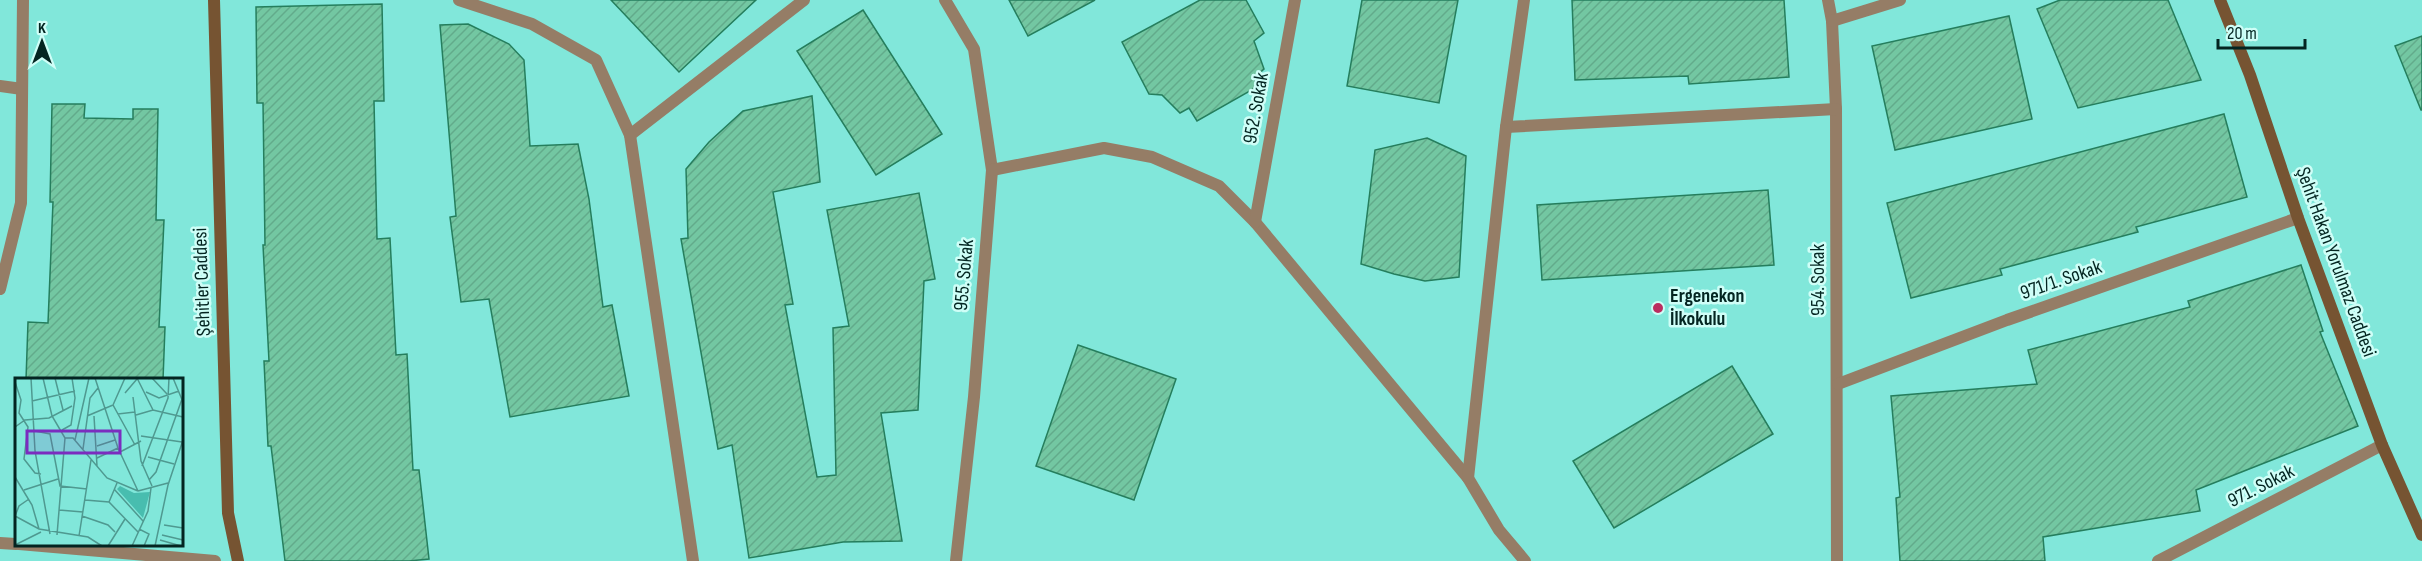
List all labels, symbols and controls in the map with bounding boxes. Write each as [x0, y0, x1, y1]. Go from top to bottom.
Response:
north arrow [12, 12, 72, 72]
scale bar [2218, 12, 2305, 50]
text: K [38, 19, 46, 38]
text: 20 m [2227, 23, 2257, 44]
street label: 952. Sokak [1238, 70, 1274, 145]
street label: Şehit Hakan Yorulmaz Caddesi [2291, 164, 2381, 360]
street label: Şehitler Caddesi [188, 227, 216, 337]
street label: 955. Sokak [949, 238, 979, 312]
street label: 954. Sokak [1806, 244, 1830, 316]
street label: 971/1. Sokak [2017, 255, 2105, 305]
place label: Ergenekon İlkokulu [1670, 284, 1744, 331]
marker: Ergenekon İlkokulu [1651, 301, 1665, 315]
inset map [15, 378, 183, 546]
street label: 971. Sokak [2224, 459, 2299, 513]

